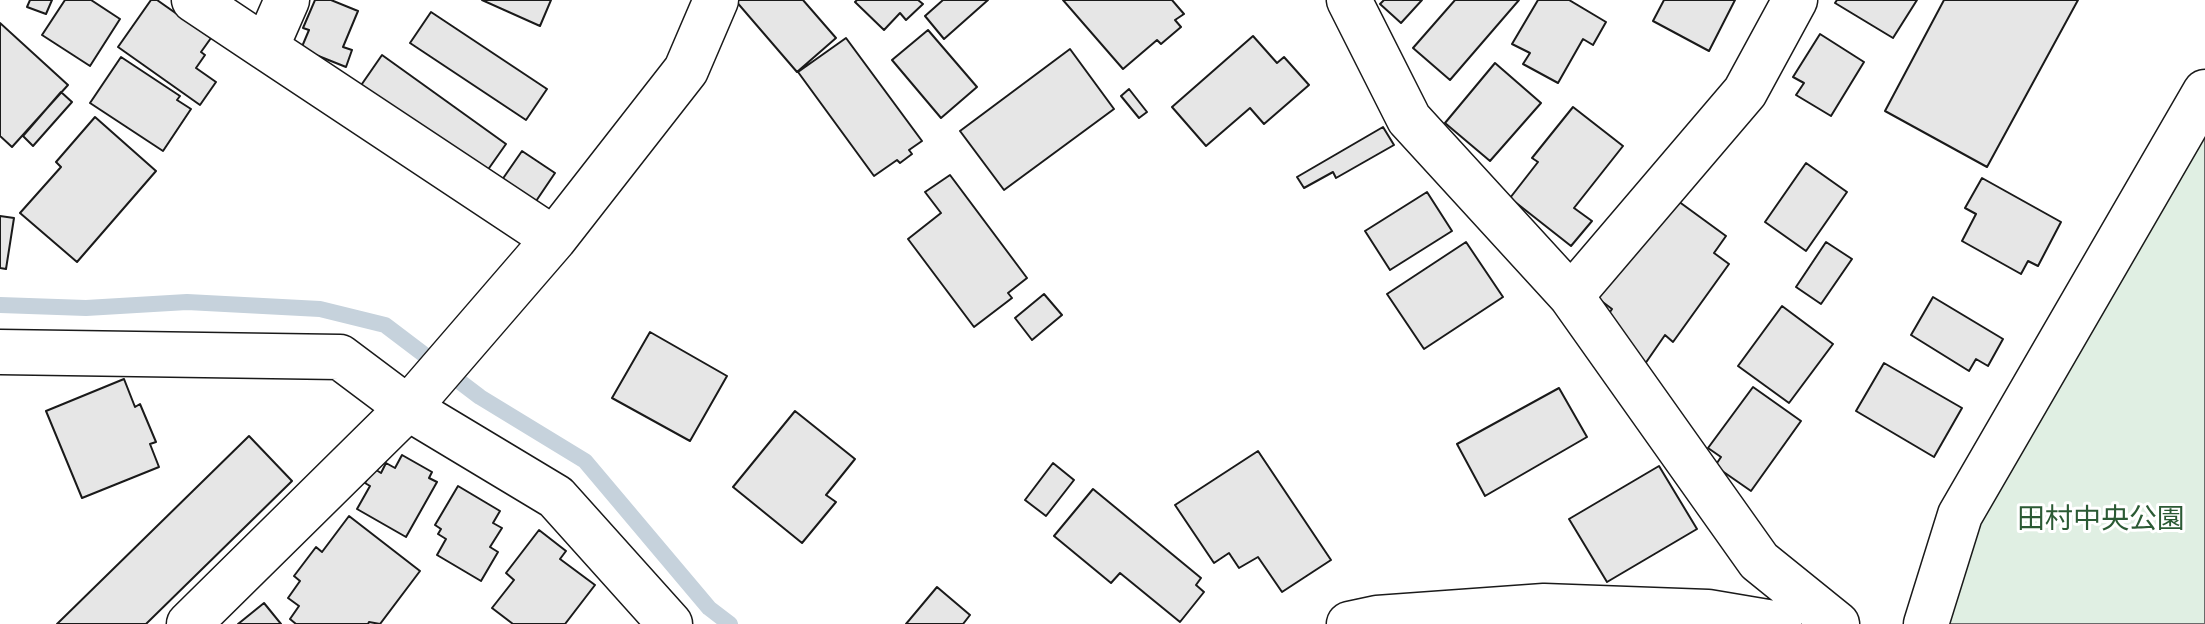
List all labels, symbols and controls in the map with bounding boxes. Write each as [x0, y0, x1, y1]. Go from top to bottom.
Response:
park label: 田村中央公園 [2017, 503, 2185, 537]

